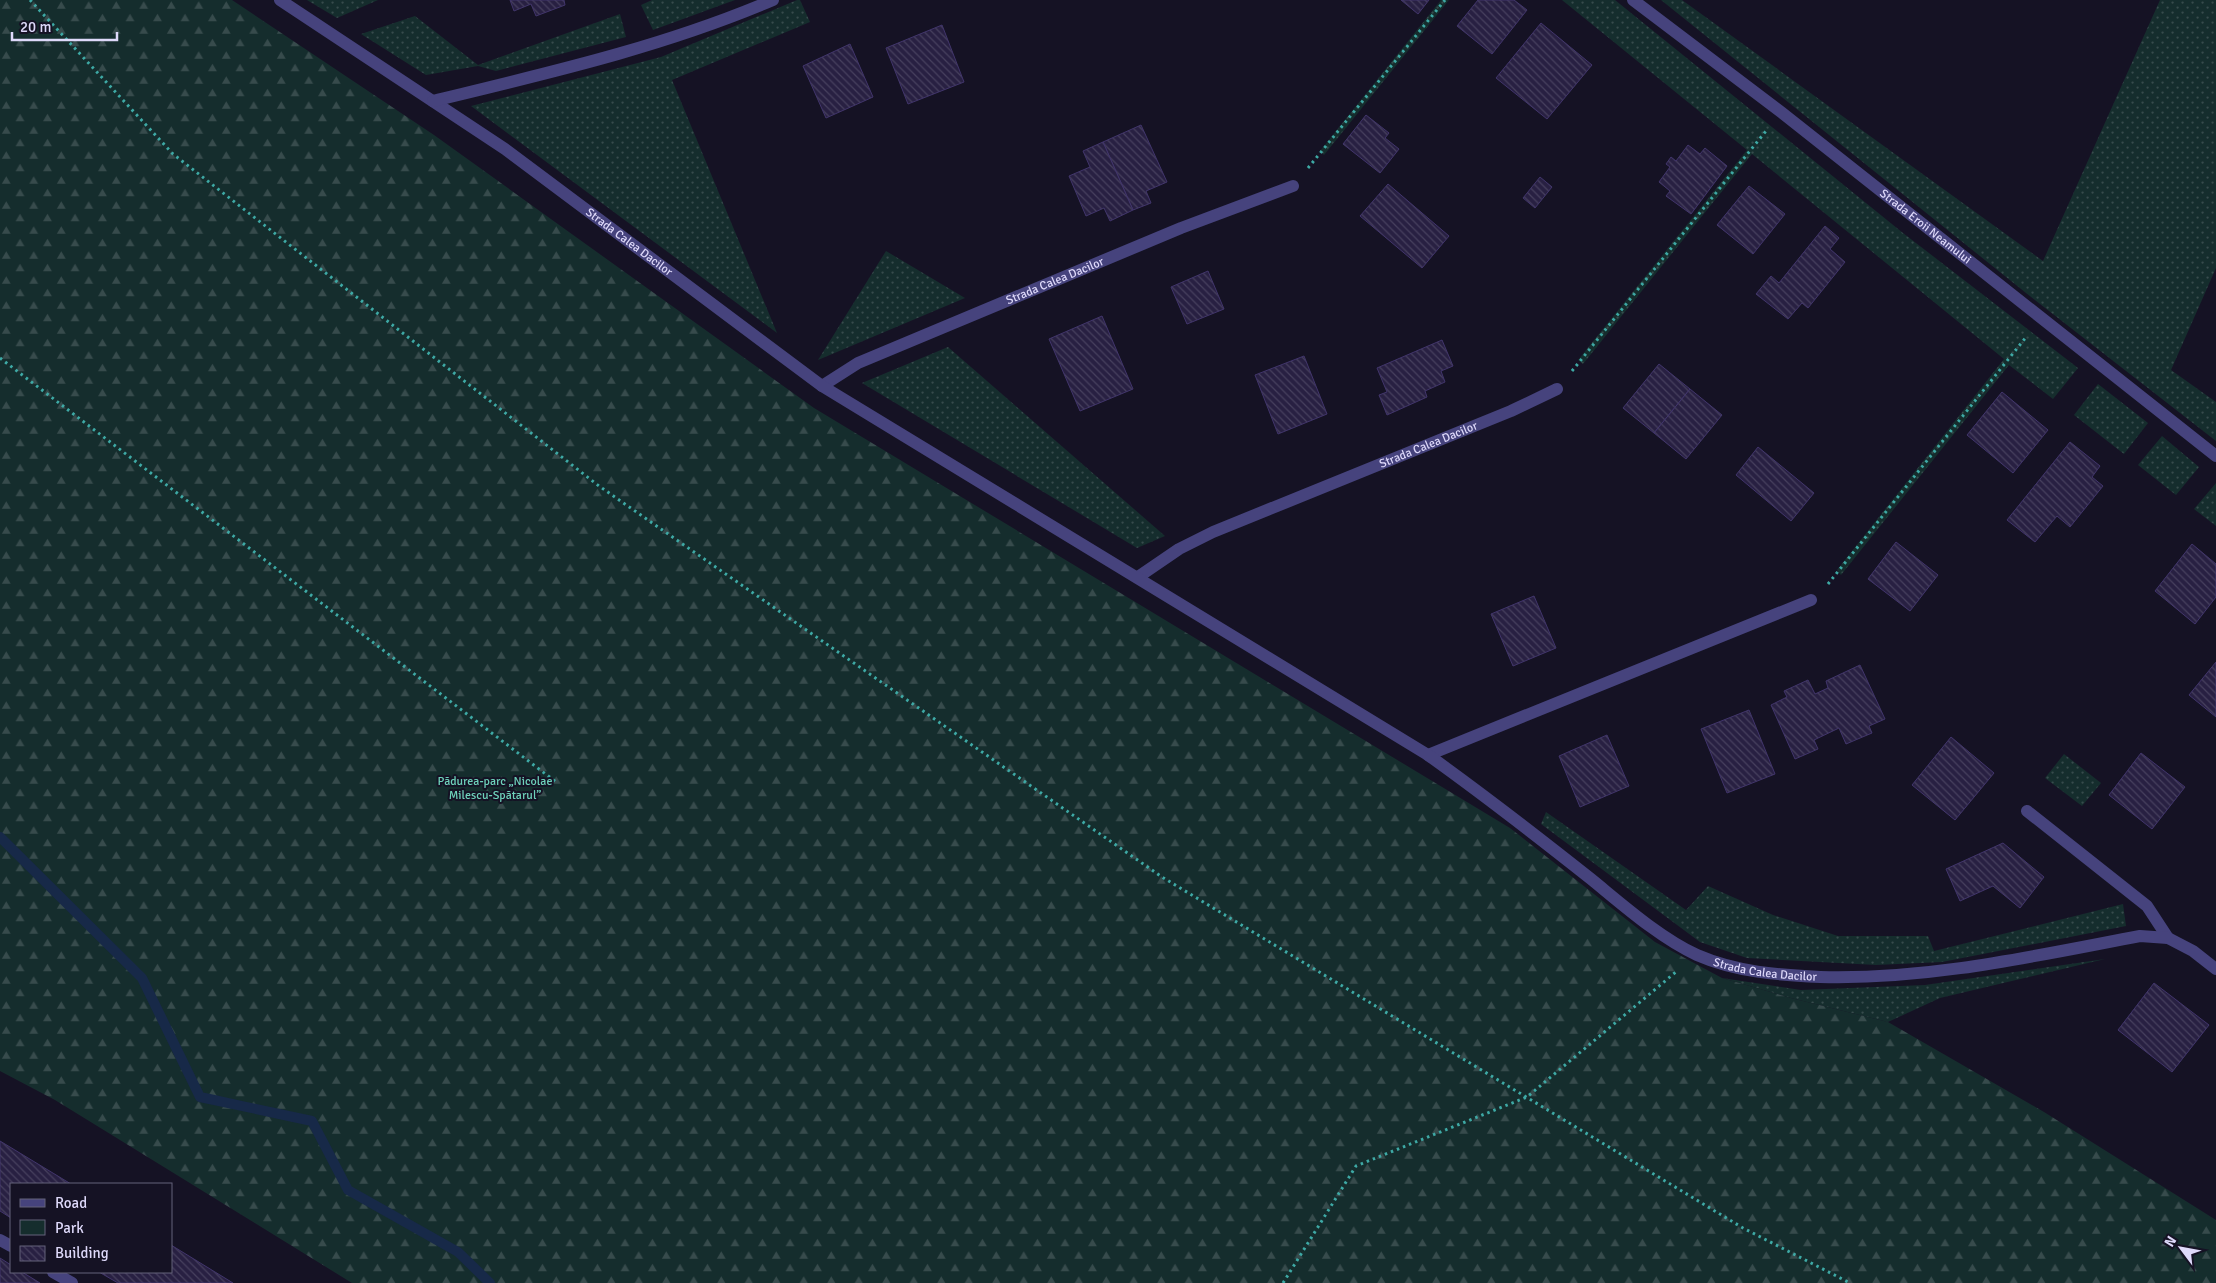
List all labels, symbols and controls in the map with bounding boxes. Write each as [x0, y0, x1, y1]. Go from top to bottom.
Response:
scale bar [12, 10, 118, 42]
text: 20 m [20, 18, 51, 36]
street label: Strada Eroii Neamului [1877, 186, 1974, 267]
street label: Strada Calea Dacilor [583, 205, 676, 280]
street label: Strada Calea Dacilor [1004, 253, 1106, 308]
street label: Strada Calea Dacilor [1377, 418, 1480, 471]
park label: Pădurea-parc „Nicolae Milescu-Spătarul” [438, 774, 552, 803]
street label: Strada Calea Dacilor [1711, 954, 1818, 984]
legend [10, 1183, 172, 1273]
text: Road [55, 1194, 87, 1212]
text: Park [55, 1219, 84, 1237]
north arrow [2156, 1223, 2206, 1273]
text: N [2161, 1233, 2180, 1250]
text: Building [55, 1244, 109, 1262]

